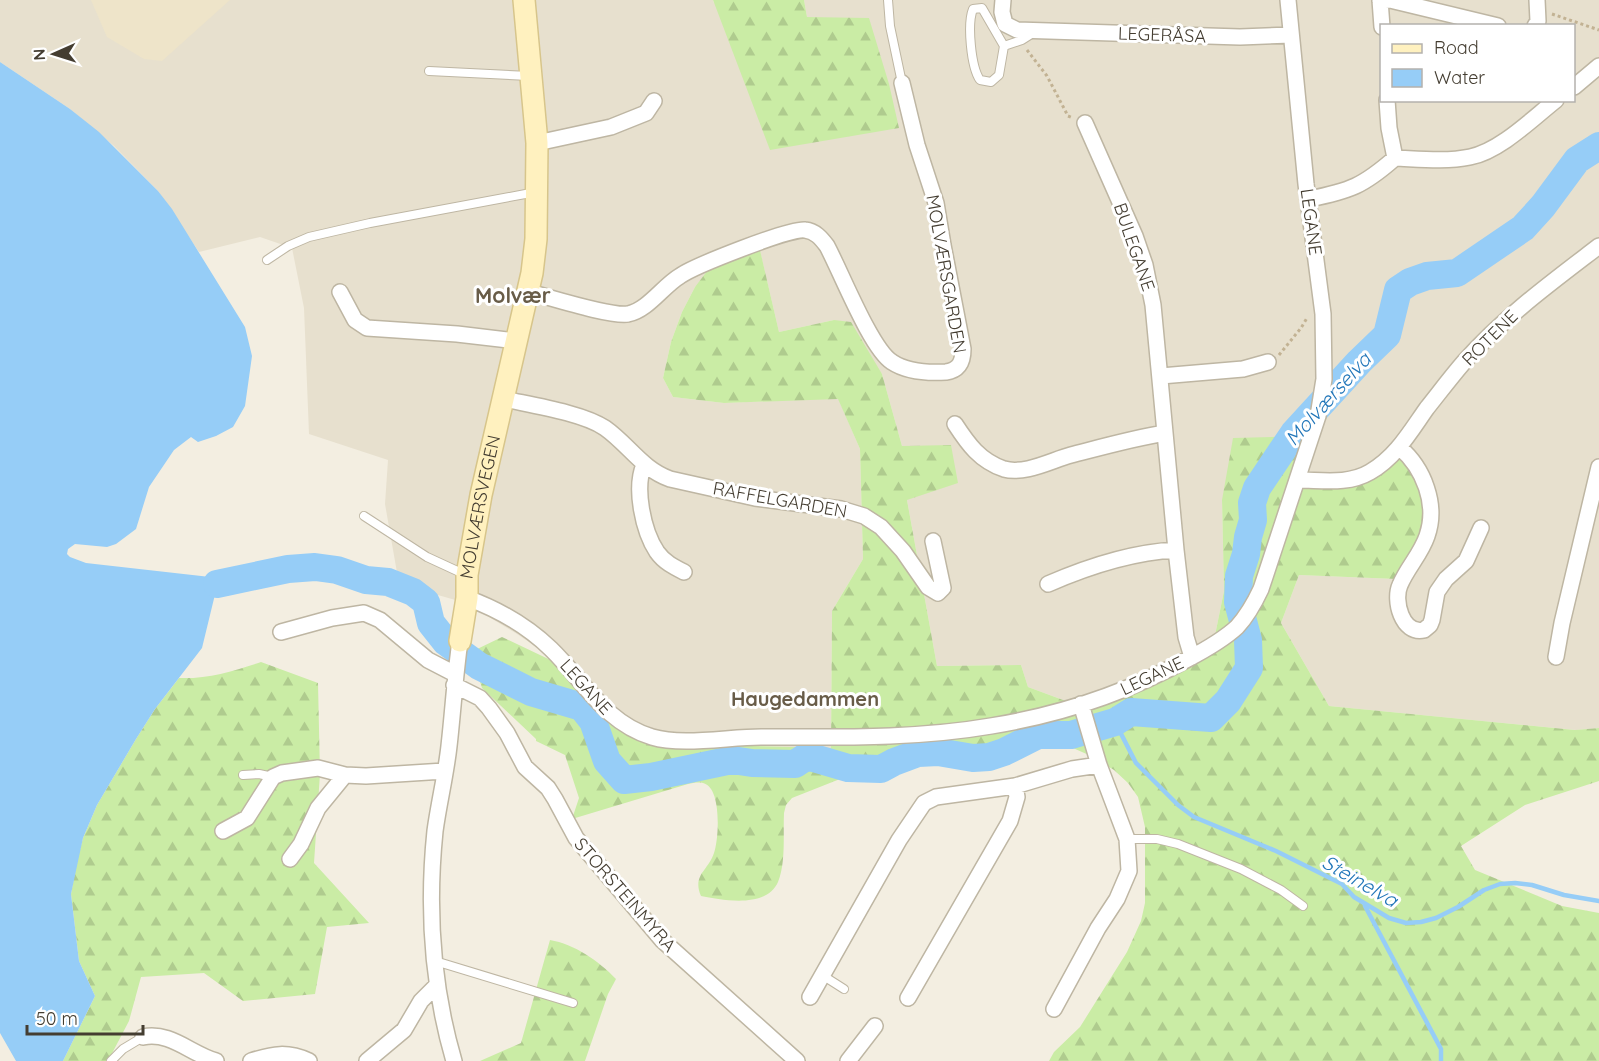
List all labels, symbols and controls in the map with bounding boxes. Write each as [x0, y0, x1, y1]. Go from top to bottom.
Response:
street label: LEGERÅSA [1118, 21, 1207, 48]
north arrow [24, 24, 84, 84]
legend [1380, 24, 1575, 102]
text: Road [1434, 36, 1479, 59]
text: N [29, 48, 49, 61]
text: Water [1434, 66, 1485, 89]
street label: LEGANE [1295, 187, 1328, 257]
street label: MOLVÆRSGARDEN [921, 193, 972, 355]
street label: BULEGANE [1109, 200, 1160, 294]
district label: Molvær [475, 282, 551, 308]
street label: ROTENE [1457, 305, 1522, 370]
water label: Molværselva [1279, 346, 1377, 450]
street label: MOLVÆRSVEGEN [455, 433, 505, 580]
street label: RAFFELGARDEN [711, 476, 849, 523]
street label: LEGANE [1116, 651, 1187, 700]
street label: LEGANE [555, 654, 617, 719]
district label: Haugedammen [731, 686, 879, 711]
street label: STORSTEINMYRA [569, 833, 682, 957]
water label: Steinelva [1318, 849, 1404, 913]
scale bar [27, 998, 142, 1036]
text: 50 m [36, 1007, 78, 1030]

